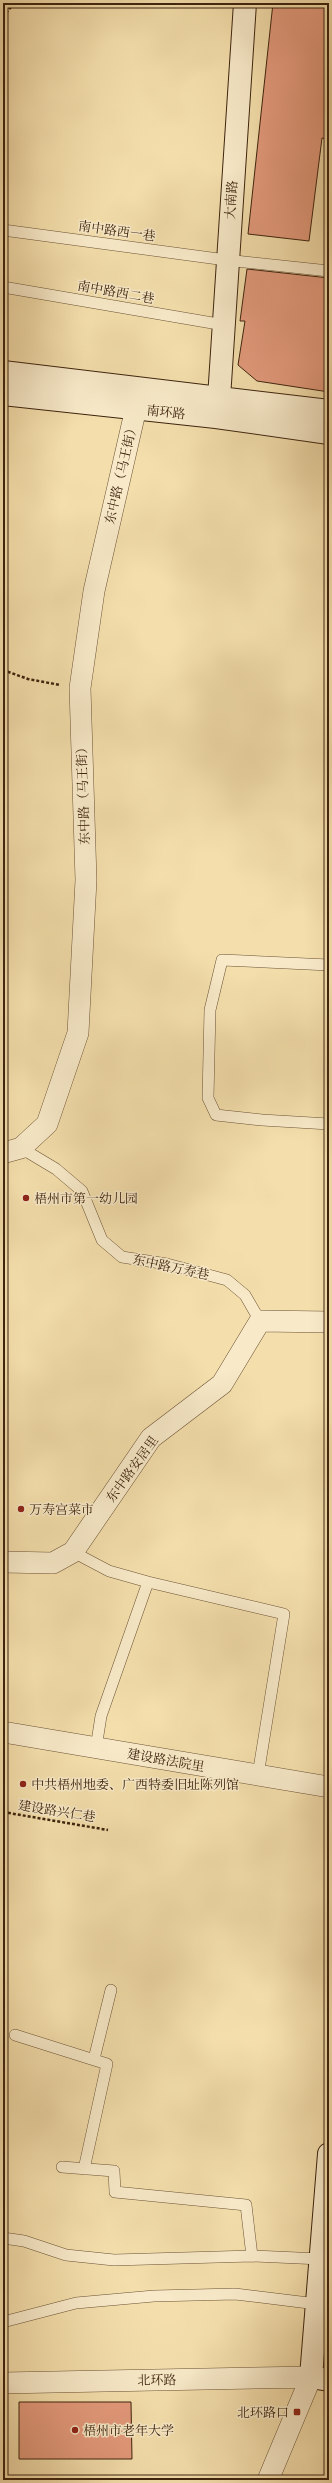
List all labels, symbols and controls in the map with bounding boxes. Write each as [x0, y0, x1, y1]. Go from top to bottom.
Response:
street label: 大南路 [221, 180, 241, 220]
street label: 南中路西一巷 [77, 217, 157, 245]
street label: 南中路西二巷 [76, 277, 156, 307]
street label: 南环路 [146, 402, 186, 422]
street label: 东中路（马王街） [101, 420, 141, 526]
street label: 东中路（马王街） [73, 741, 93, 845]
place label: 梧州市第一幼儿园 [34, 1190, 138, 1207]
marker: 梧州市第一幼儿园 [21, 1193, 31, 1203]
street label: 东中路万寿巷 [131, 1251, 211, 1283]
street label: 东中路安居里 [102, 1432, 162, 1506]
place label: 万寿宫菜市 [29, 1501, 94, 1518]
marker: 万寿宫菜市 [16, 1504, 26, 1514]
street label: 建设路法院里 [126, 1745, 206, 1775]
place label: 中共梧州地委、广西特委旧址陈列馆 [31, 1776, 239, 1793]
marker: 中共梧州地委、广西特委旧址陈列馆 [18, 1779, 28, 1789]
street label: 建设路兴仁巷 [17, 1797, 97, 1825]
street label: 北环路 [137, 2371, 177, 2389]
place label: 北环路口 [237, 2404, 289, 2421]
marker: 北环路口 [292, 2407, 302, 2417]
place label: 梧州市老年大学 [83, 2422, 174, 2439]
marker: 梧州市老年大学 [70, 2425, 80, 2435]

